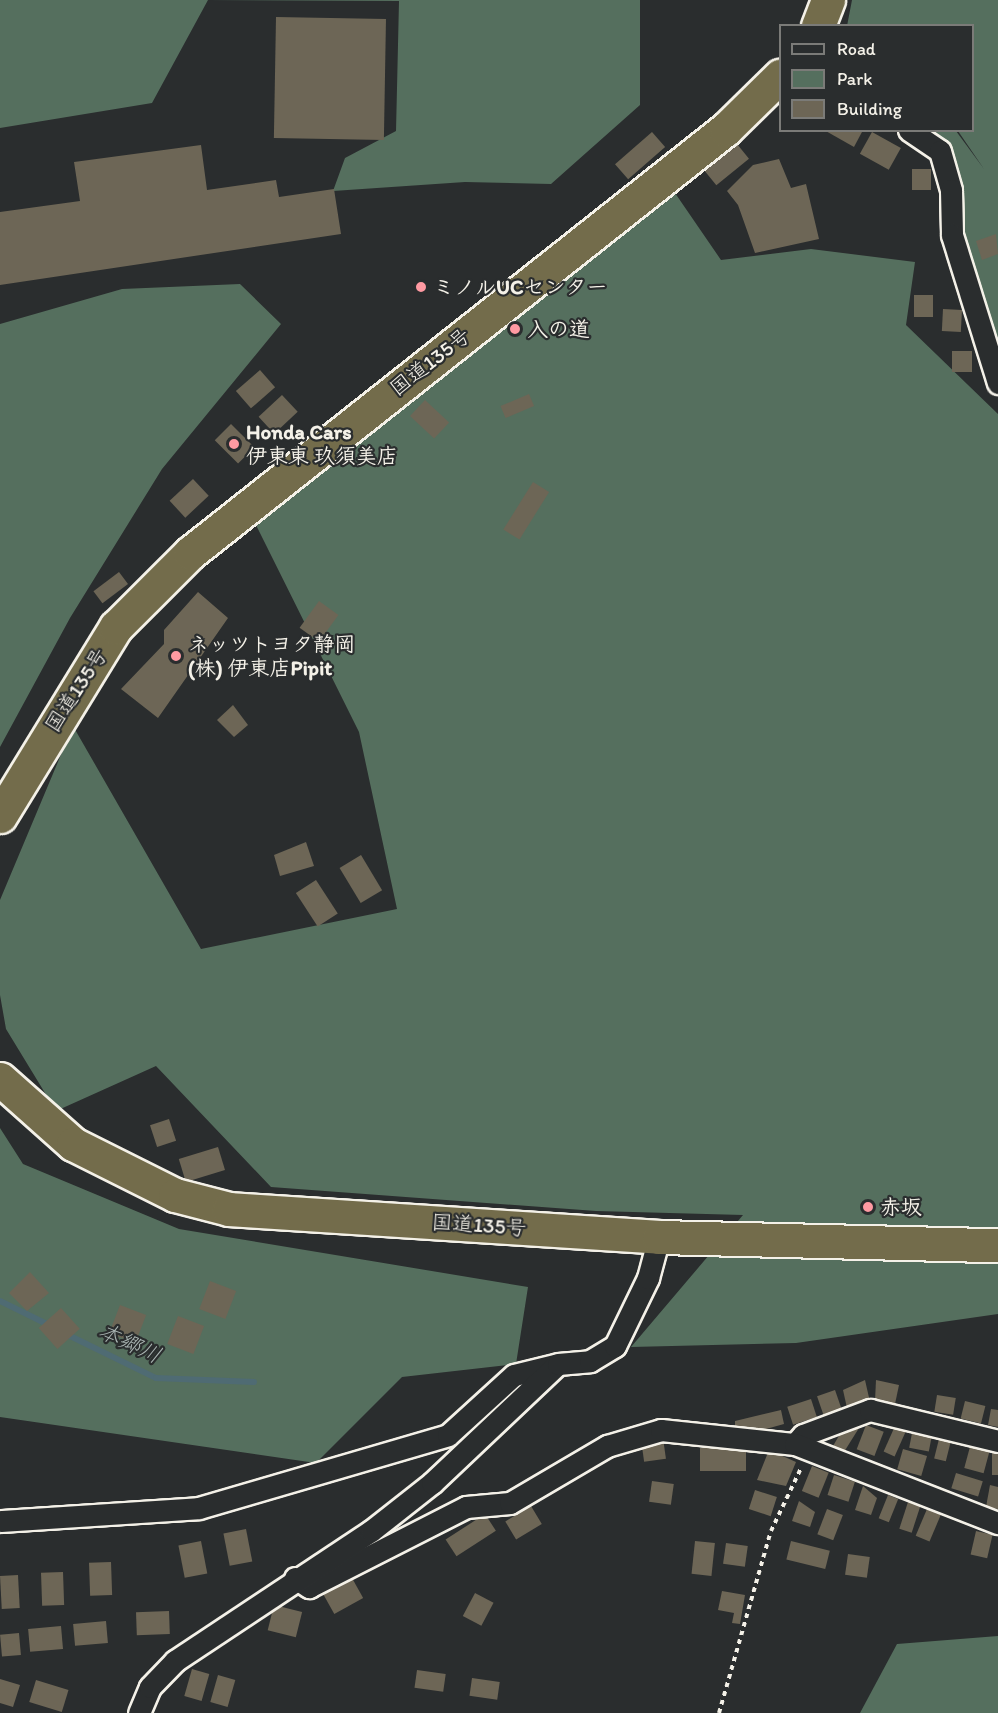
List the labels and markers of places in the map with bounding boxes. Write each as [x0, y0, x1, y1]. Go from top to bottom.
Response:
place label: ミノルUCセンター [433, 274, 607, 300]
marker: ミノルUCセンター [414, 280, 428, 294]
place label: 入の道 [527, 316, 590, 342]
marker: 入の道 [508, 322, 522, 336]
place label: Honda Cars 伊東東 玖須美店 [246, 419, 398, 469]
marker: Honda Cars 伊東東 玖須美店 [227, 437, 241, 451]
place label: ネッツトヨタ静岡 (株) 伊東店Pipit [188, 631, 356, 681]
marker: ネッツトヨタ静岡 (株) 伊東店Pipit [169, 649, 183, 663]
place label: 赤坂 [880, 1194, 922, 1220]
marker: 赤坂 [861, 1200, 875, 1214]

